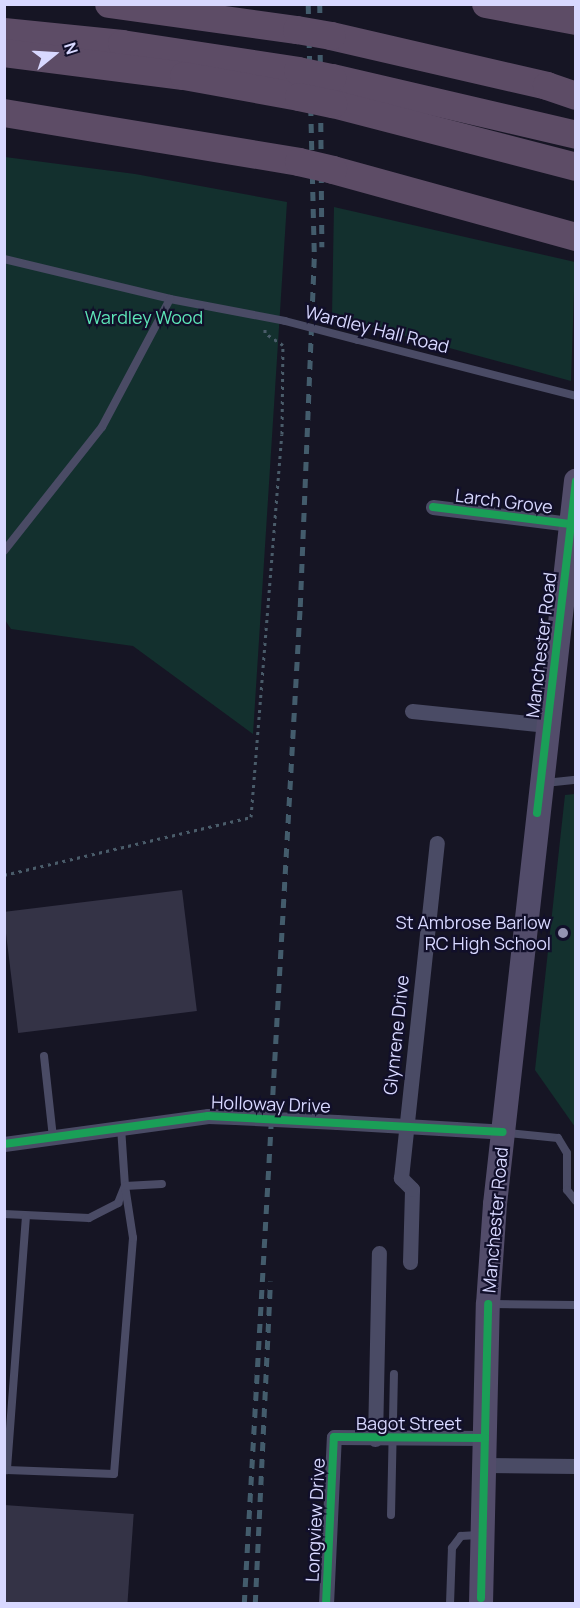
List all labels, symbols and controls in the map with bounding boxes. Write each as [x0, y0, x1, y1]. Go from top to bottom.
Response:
north arrow [24, 24, 84, 84]
text: N [59, 40, 83, 57]
street label: Wardley Hall Road [303, 301, 451, 357]
park label: Wardley Wood [85, 306, 203, 328]
street label: Larch Grove [454, 484, 554, 518]
street label: Manchester Road [521, 571, 561, 719]
place label: St Ambrose Barlow RC High School [396, 912, 551, 954]
marker: St Ambrose Barlow RC High School [556, 926, 570, 940]
street label: Glynrene Drive [379, 974, 413, 1096]
street label: Holloway Drive [211, 1091, 331, 1117]
street label: Manchester Road [478, 1146, 512, 1294]
street label: Bagot Street [356, 1412, 462, 1434]
street label: Longview Drive [301, 1457, 329, 1583]

